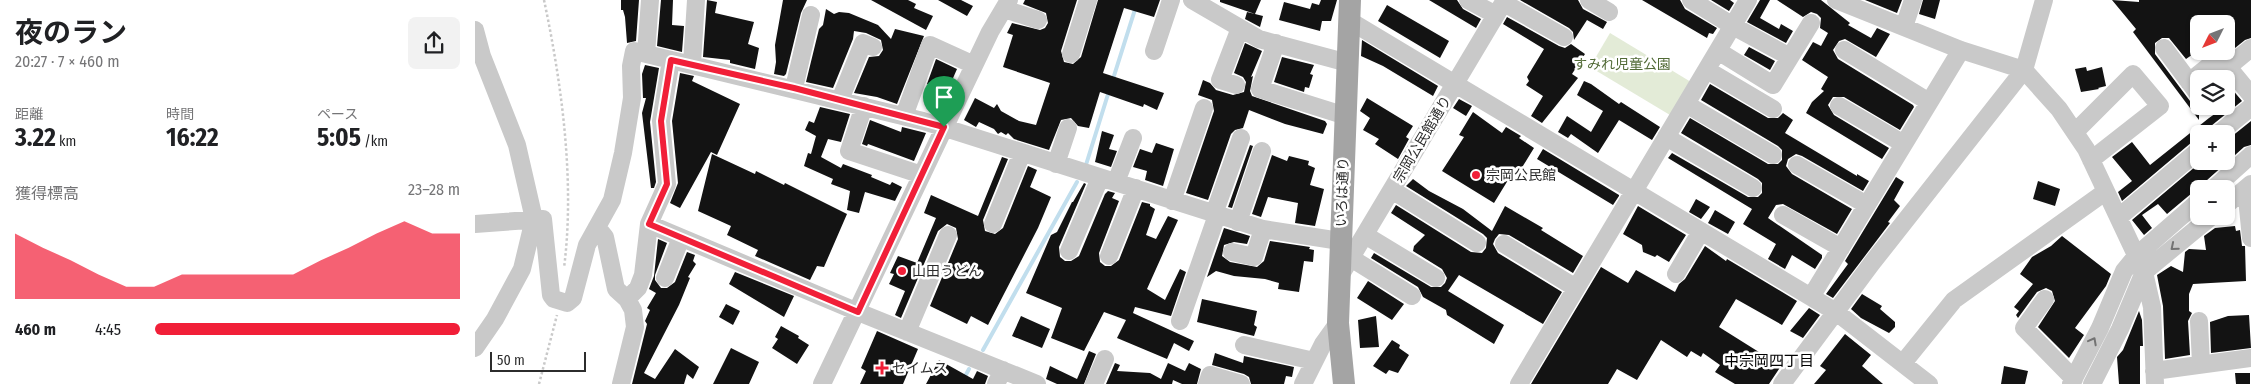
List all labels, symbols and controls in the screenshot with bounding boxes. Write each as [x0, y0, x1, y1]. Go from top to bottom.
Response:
north arrow [2190, 15, 2235, 60]
map controls [2190, 15, 2235, 225]
text: 夜のラン [15, 16, 127, 49]
button: share [408, 17, 460, 69]
text: 20:27 · 7 × 460 m [15, 52, 119, 71]
park label: すみれ児童公園 [1573, 56, 1671, 73]
button: layers [2190, 70, 2235, 115]
pin [923, 76, 965, 127]
icon: arrive [930, 83, 958, 111]
street label: 宗岡公民館通り [1390, 93, 1455, 186]
text: 距離 [15, 106, 43, 123]
text: 時間 [166, 106, 194, 123]
text: ペース [317, 106, 358, 123]
text: 3.22 [15, 123, 56, 153]
text: 16:22 [166, 123, 219, 153]
text: 5:05 [317, 123, 361, 153]
button: + [2190, 125, 2235, 170]
text: km [56, 133, 76, 150]
text: /km [361, 133, 388, 150]
street label: いろは通り [1333, 157, 1352, 227]
place label: 宗岡公民館 [1486, 167, 1556, 184]
marker: 宗岡公民館 [1470, 169, 1482, 181]
text: 23–28 m [408, 180, 460, 199]
button: − [2190, 180, 2235, 225]
text: 獲得標高 [15, 184, 79, 203]
one-way arrow [2171, 242, 2180, 251]
place label: 山田うどん [912, 263, 982, 280]
marker: 山田うどん [896, 265, 908, 277]
text: 460 m [15, 320, 56, 339]
text: 4:45 [95, 320, 121, 339]
one-way arrow [2087, 337, 2097, 346]
scale bar [490, 349, 586, 372]
text: 50 m [497, 352, 525, 369]
district label: 中宗岡四丁目 [1724, 352, 1814, 370]
place label: セイムス [892, 360, 948, 377]
marker: セイムス [876, 362, 888, 374]

